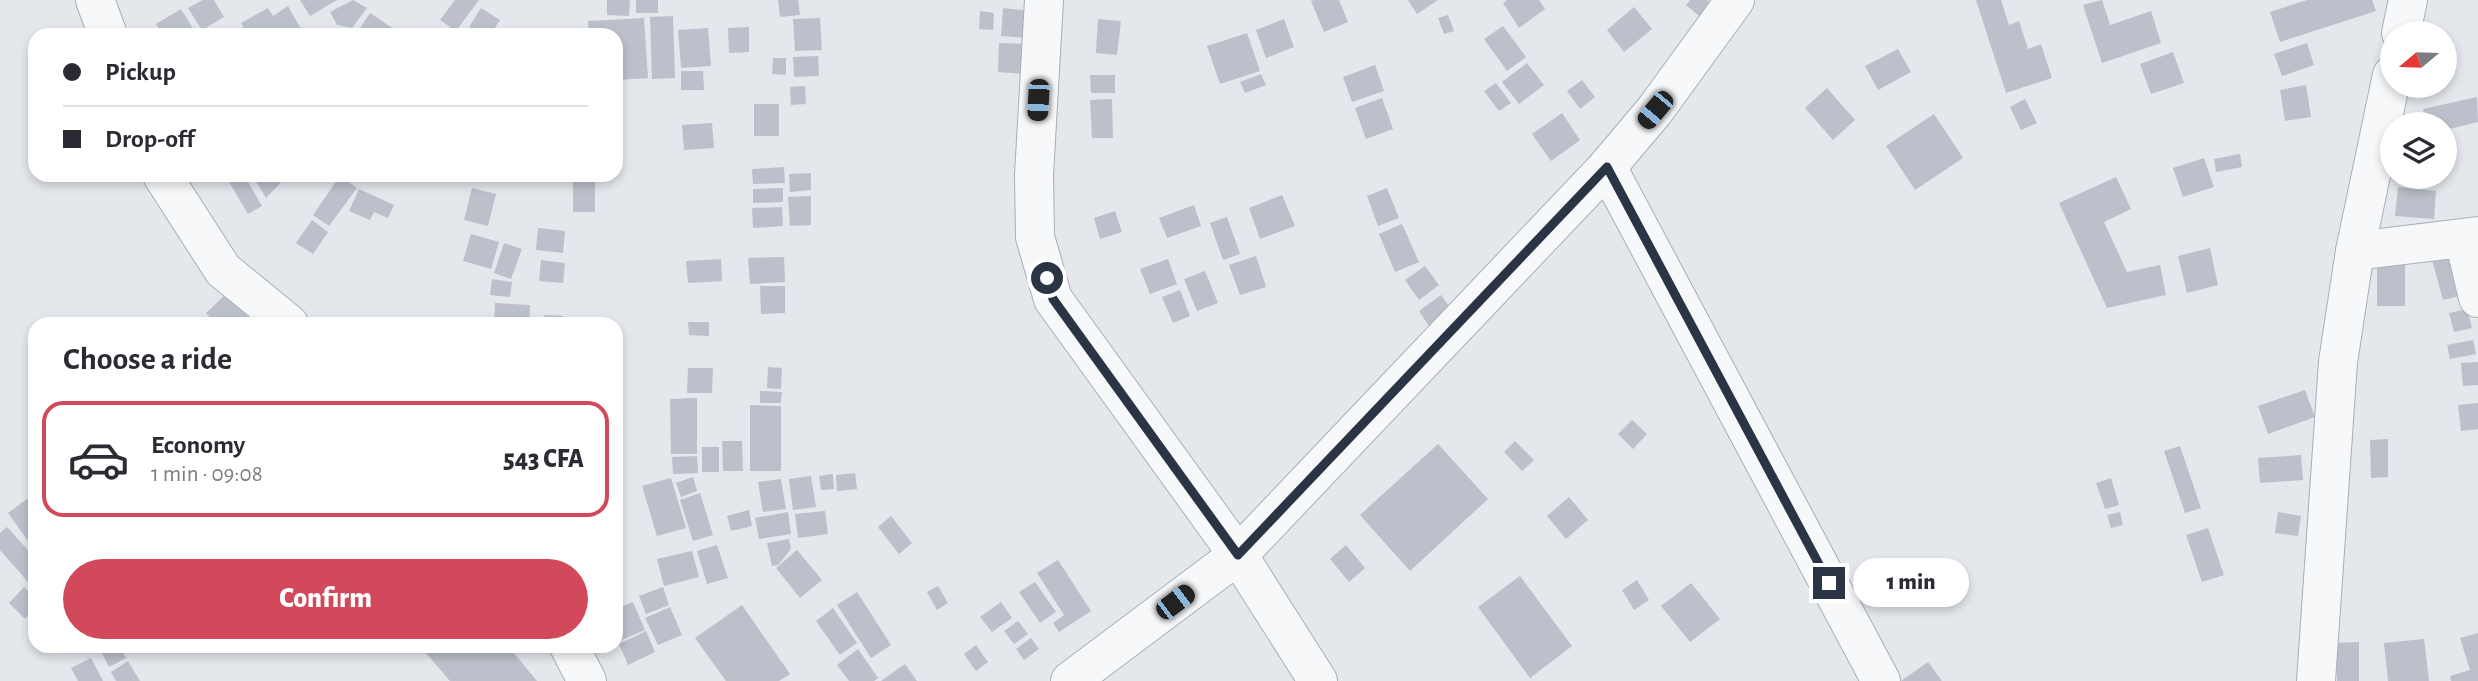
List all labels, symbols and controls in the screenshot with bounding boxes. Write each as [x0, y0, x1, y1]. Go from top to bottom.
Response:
north arrow [2380, 21, 2457, 98]
map controls [2380, 21, 2457, 189]
text: Pickup [105, 59, 176, 85]
car [1027, 78, 1050, 122]
car [1634, 87, 1677, 133]
button: layers [2380, 112, 2457, 189]
text: Drop-off [105, 126, 194, 152]
route start [1031, 262, 1063, 294]
text: Choose a ride [63, 343, 232, 375]
icon: car [67, 428, 130, 491]
text: Economy [151, 432, 245, 458]
text: 543 CFA [503, 446, 584, 472]
text: 1 min · 09:08 [151, 463, 263, 486]
callout: 1 min [1854, 558, 1969, 608]
button: Confirm [63, 559, 588, 639]
route end [1813, 567, 1845, 599]
text: 1 min [1887, 571, 1935, 594]
car [1152, 581, 1199, 623]

